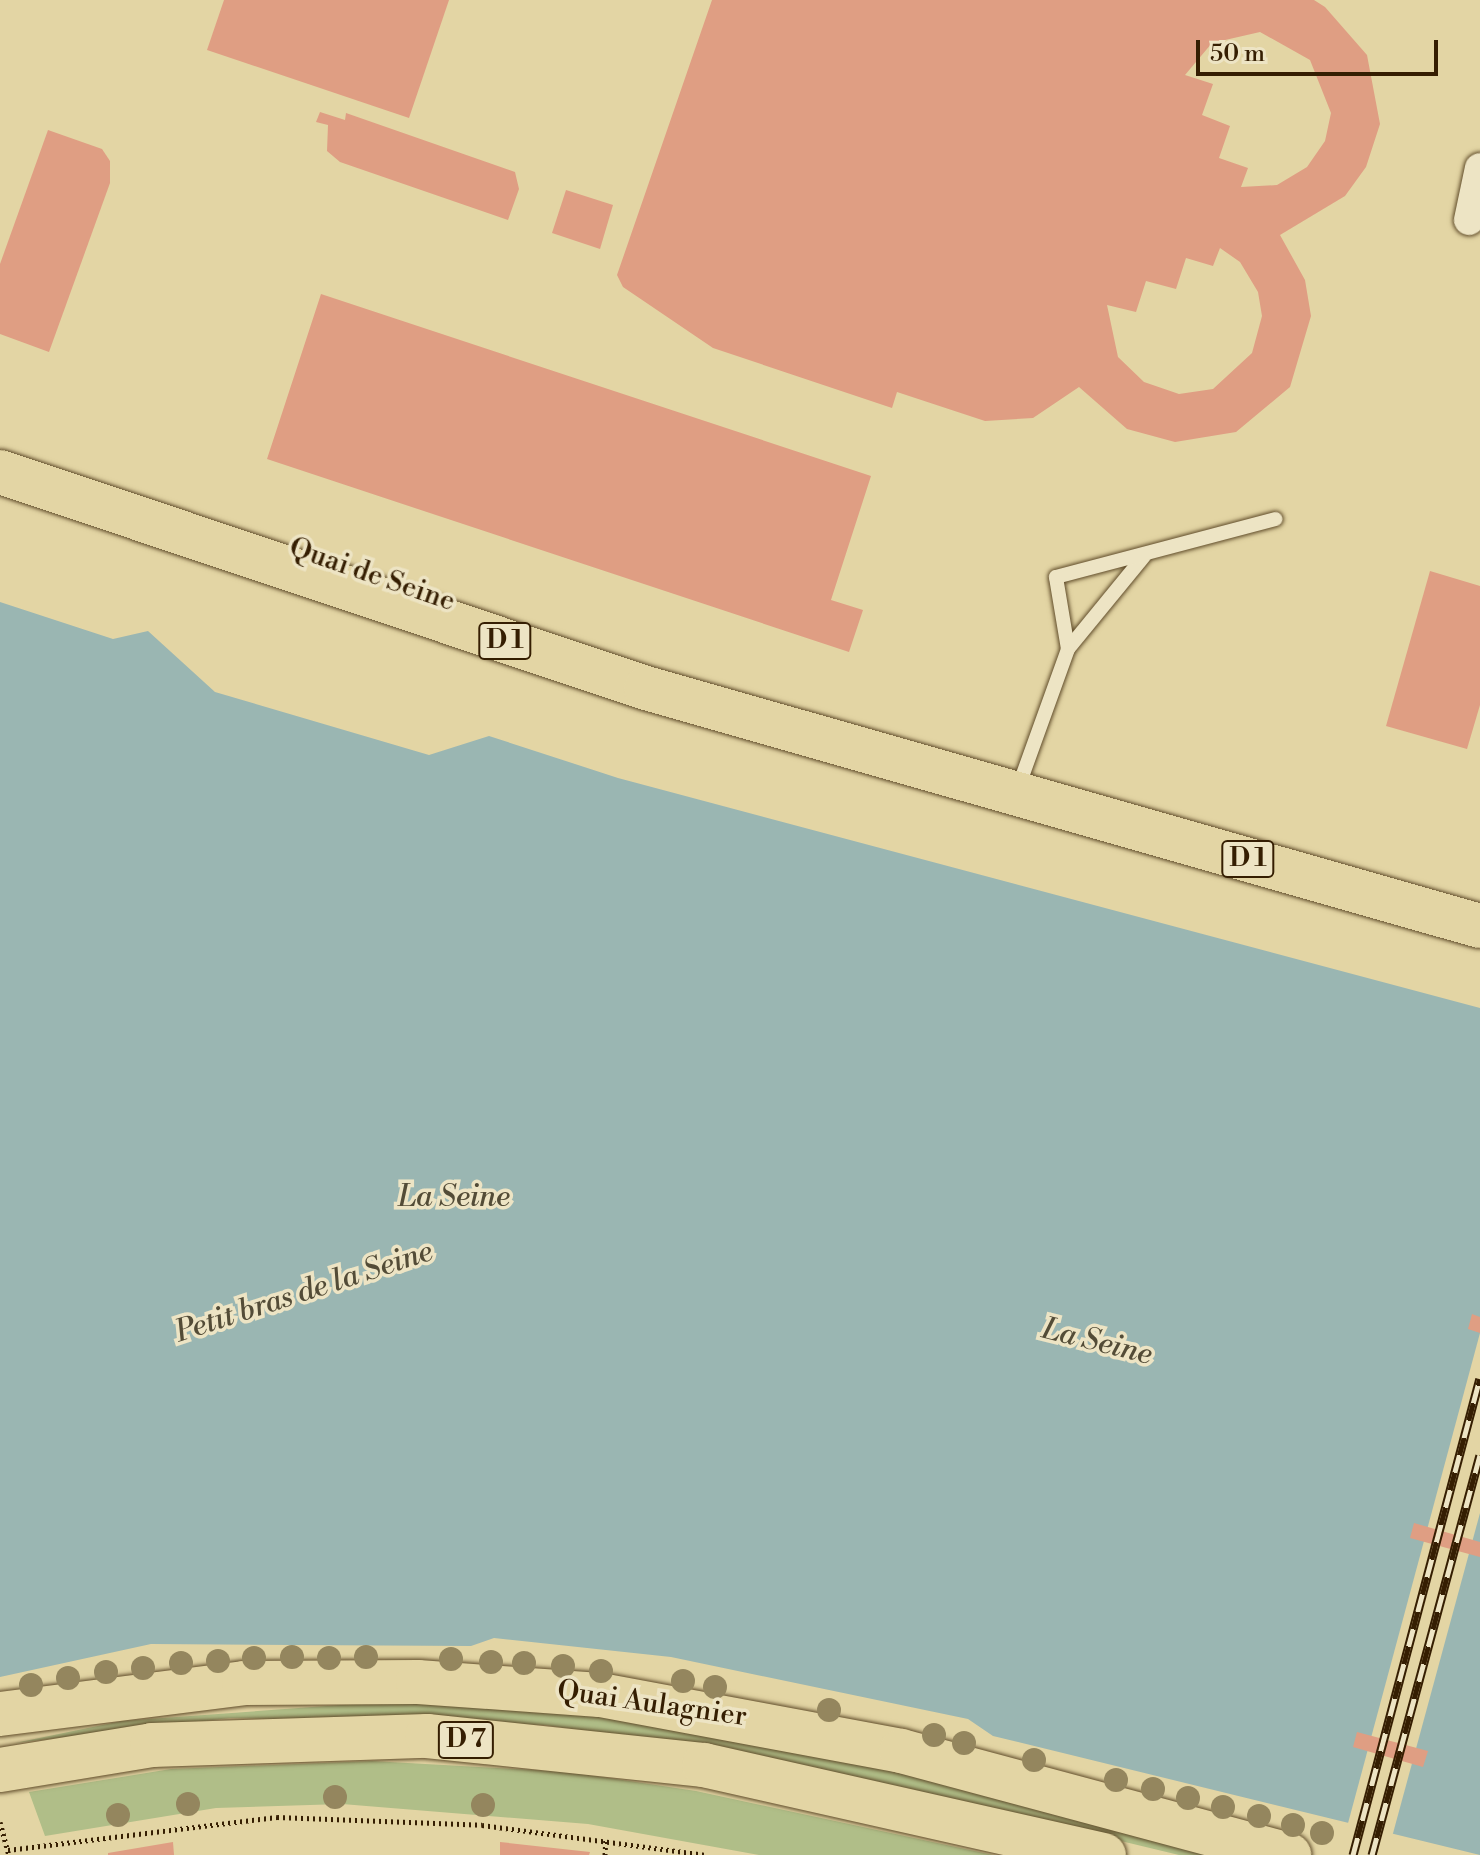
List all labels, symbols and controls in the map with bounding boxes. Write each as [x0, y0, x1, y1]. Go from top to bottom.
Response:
scale bar [1200, 24, 1442, 74]
text: 50 m [1210, 39, 1265, 69]
street label: Quai de Seine [285, 531, 459, 619]
road number: D 1 [477, 619, 533, 663]
road number: D 1 [1220, 837, 1276, 881]
water label: La Seine [398, 1179, 510, 1215]
water label: Petit bras de la Seine [171, 1233, 437, 1351]
water label: La Seine [1038, 1311, 1156, 1373]
street label: Quai Aulagnier [555, 1674, 749, 1734]
road number: D 7 [436, 1718, 496, 1762]

